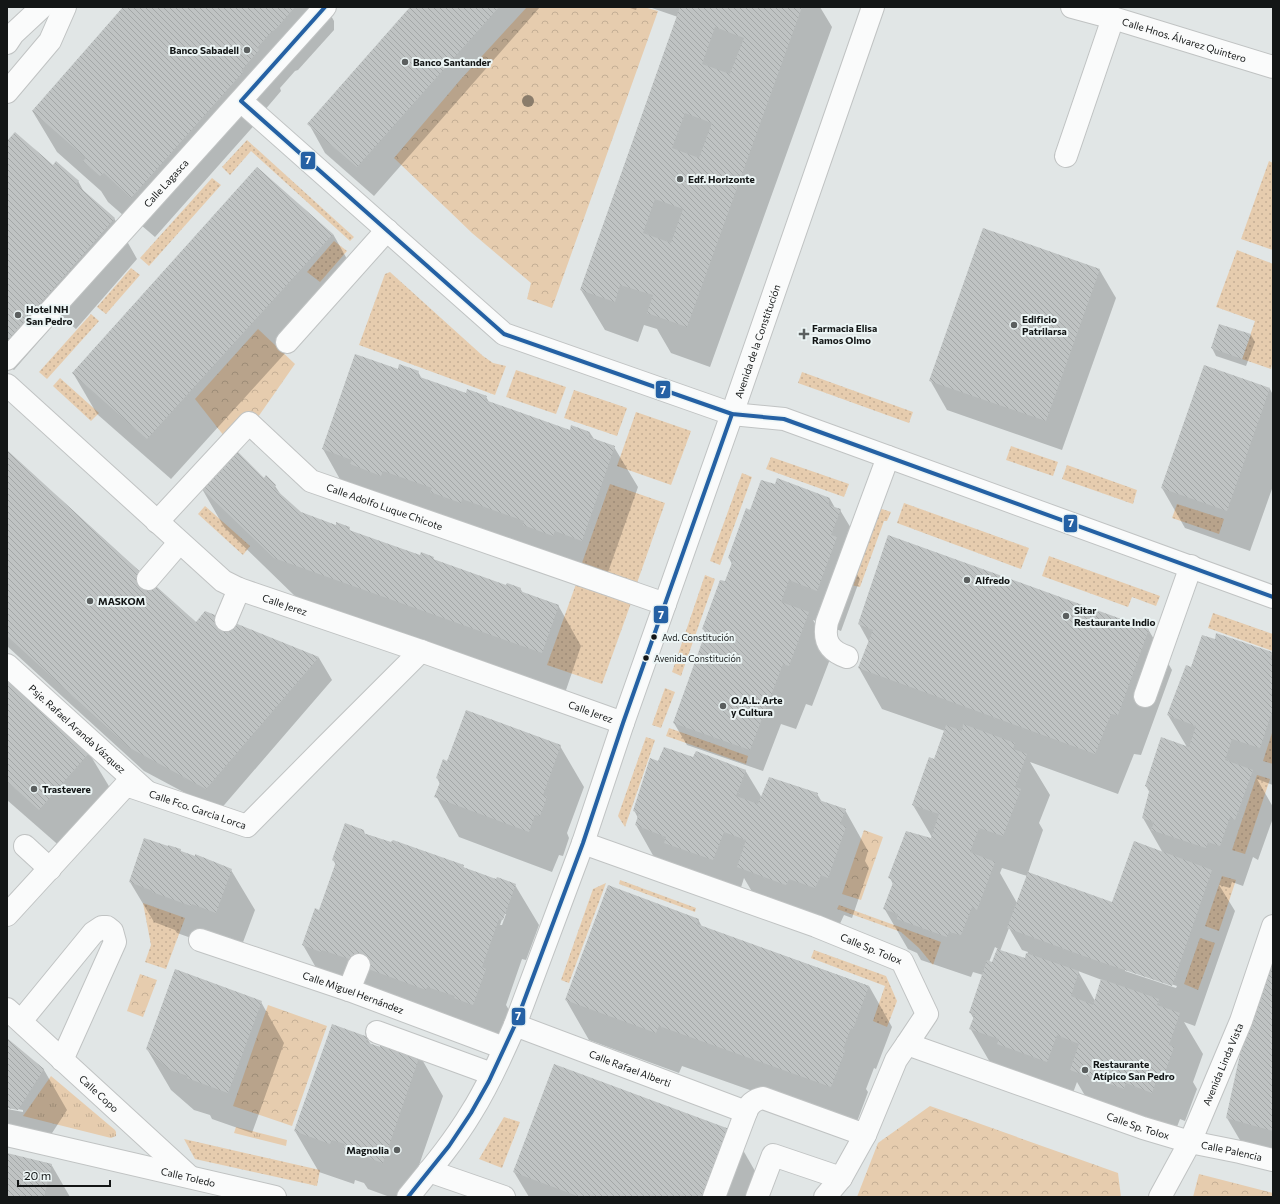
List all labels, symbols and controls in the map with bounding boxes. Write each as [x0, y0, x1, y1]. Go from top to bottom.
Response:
street label: Calle Hnos. Álvarez Quintero [1121, 15, 1248, 64]
place label: Banco Sabadell [170, 44, 239, 56]
marker: Banco Sabadell [242, 45, 252, 55]
place label: Banco Santander [413, 56, 491, 68]
marker: Banco Santander [400, 57, 410, 67]
line badge: 7 [300, 151, 316, 170]
text: 7 [305, 153, 311, 166]
street label: Calle Lagasca [141, 157, 191, 210]
place label: Edf. Horizonte [688, 173, 755, 185]
marker: Edf. Horizonte [675, 174, 685, 184]
street label: Avenida de la Constitución [732, 283, 782, 400]
place label: Hotel NH San Pedro [26, 303, 72, 327]
marker: Hotel NH San Pedro [13, 310, 23, 320]
place label: Edificio Patrilarsa [1022, 313, 1067, 337]
marker: Edificio Patrilarsa [1009, 320, 1019, 330]
place label: Farmacia Elisa Ramos Olmo [812, 322, 877, 346]
marker: Farmacia Elisa Ramos Olmo [799, 329, 809, 339]
line badge: 7 [655, 380, 671, 399]
text: 7 [660, 383, 666, 396]
street label: Calle Adolfo Luque Chicote [325, 481, 444, 532]
line badge: 7 [1063, 514, 1078, 533]
text: 7 [1068, 516, 1074, 529]
place label: Alfredo [975, 574, 1010, 586]
marker: Alfredo [962, 575, 972, 585]
street label: Calle Jerez [261, 591, 309, 618]
place label: MASKOM [98, 595, 145, 607]
marker: MASKOM [85, 596, 95, 606]
place label: Sitar Restaurante Indio [1074, 604, 1156, 628]
line badge: 7 [653, 605, 669, 624]
text: 7 [658, 608, 664, 621]
marker: Sitar Restaurante Indio [1061, 611, 1071, 621]
marker: Avd. Constitución [649, 632, 659, 642]
place label: Avd. Constitución [662, 632, 734, 643]
marker: Avenida Constitución [641, 653, 651, 663]
place label: Avenida Constitución [654, 653, 741, 664]
street label: Psje. Rafael Aranda Vázquez [27, 682, 128, 776]
place label: O.A.L. Arte y Cultura [731, 694, 783, 718]
street label: Calle Jerez [567, 698, 615, 725]
marker: O.A.L. Arte y Cultura [718, 701, 728, 711]
place label: Trastevere [42, 783, 91, 795]
marker: Trastevere [29, 784, 39, 794]
street label: Calle Fco. Garcia Lorca [148, 787, 248, 831]
street label: Calle Sp. Tolox [839, 931, 904, 967]
street label: Calle Miguel Hernández [301, 969, 406, 1016]
line badge: 7 [511, 1007, 526, 1026]
text: 7 [515, 1009, 521, 1022]
street label: Avenida Linda Vista [1200, 1021, 1245, 1107]
street label: Calle Rafael Alberti [588, 1047, 673, 1089]
place label: Restaurante Atípico San Pedro [1093, 1058, 1175, 1082]
marker: Restaurante Atípico San Pedro [1080, 1065, 1090, 1075]
street label: Calle Copo [77, 1072, 121, 1115]
street label: Calle Sp. Tolox [1105, 1110, 1172, 1142]
street label: Calle Palencia [1200, 1138, 1264, 1163]
place label: Magnolia [346, 1144, 389, 1156]
marker: Magnolia [392, 1145, 402, 1155]
scale bar [18, 1162, 110, 1188]
street label: Calle Toledo [160, 1165, 217, 1189]
text: 20 m [24, 1168, 51, 1182]

